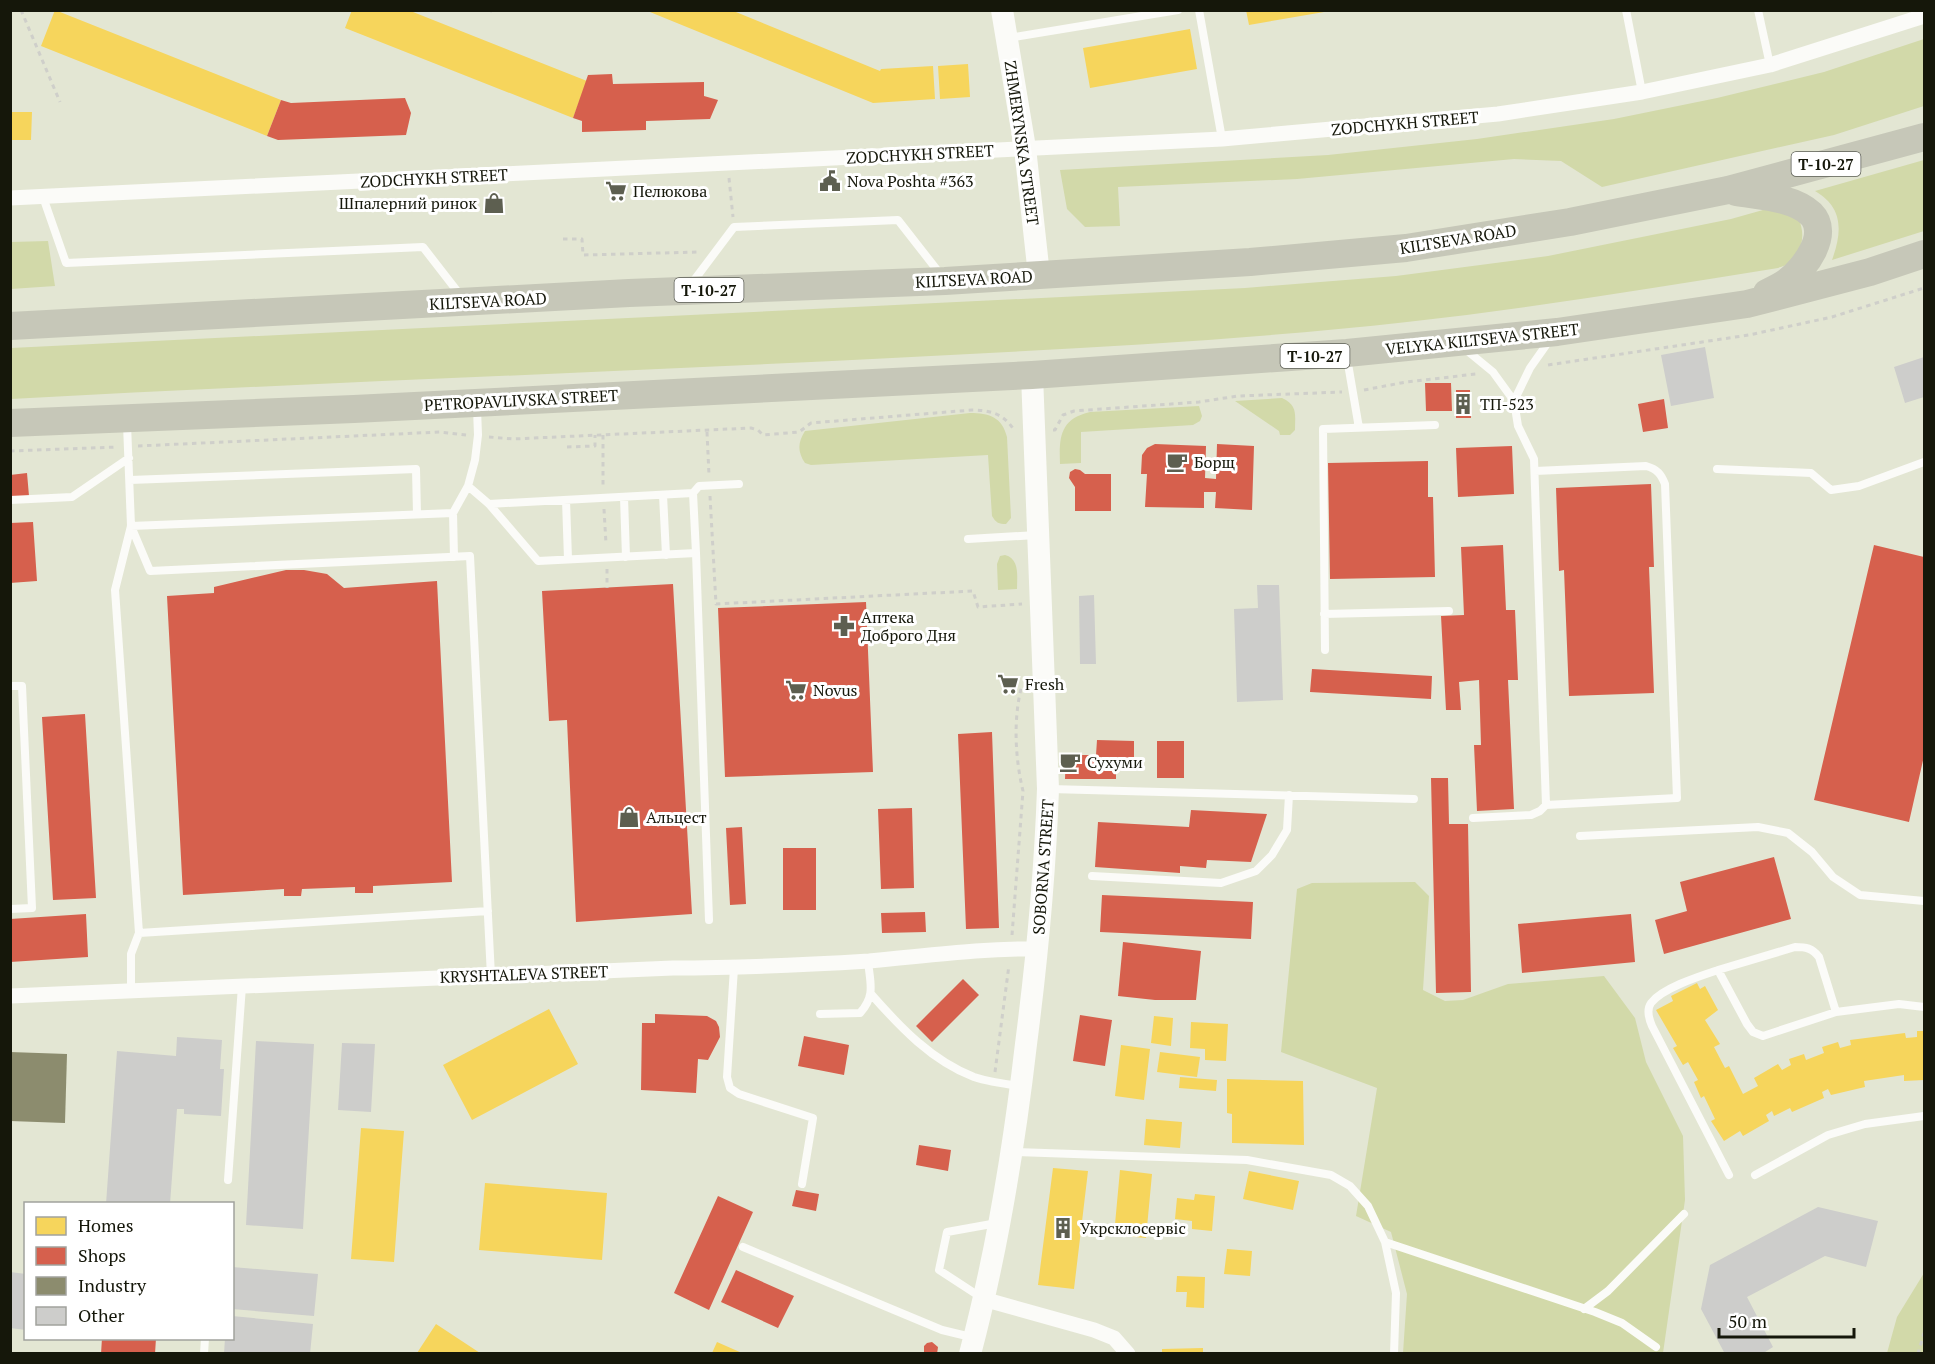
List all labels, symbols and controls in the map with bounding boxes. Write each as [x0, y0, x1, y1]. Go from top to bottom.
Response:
street label: ZHMERYNSKA STREET [1000, 59, 1044, 227]
street label: ZODCHYKH STREET [1330, 106, 1480, 140]
street label: ZODCHYKH STREET [846, 139, 995, 169]
road number: Т-10-27 [1792, 152, 1860, 176]
street label: ZODCHYKH STREET [360, 163, 509, 193]
public building icon: Nova Poshta #363 [818, 169, 842, 193]
place label: Nova Poshta #363 [847, 170, 974, 192]
supermarket icon: Пелюкова [604, 179, 628, 203]
place label: Пелюкова [633, 180, 707, 202]
shop icon: Шпалерний ринок [482, 191, 506, 215]
place label: Шпалерний ринок [339, 192, 477, 214]
street label: KILTSEVA ROAD [1398, 219, 1518, 259]
street label: KILTSEVA ROAD [915, 265, 1033, 293]
road number: Т-10-27 [674, 278, 744, 302]
street label: KILTSEVA ROAD [429, 287, 547, 315]
street label: VELYKA KILTSEVA STREET [1384, 318, 1580, 360]
road number: Т-10-27 [1280, 344, 1350, 368]
street label: PETROPAVLIVSKA STREET [423, 384, 619, 416]
building icon: ТП-523 [1451, 392, 1475, 416]
place label: ТП-523 [1480, 393, 1534, 415]
cafe icon: Борщ [1165, 450, 1189, 474]
place label: Борщ [1194, 451, 1236, 473]
place label: Аптека Доброго Дня [861, 606, 956, 646]
pharmacy icon: Аптека Доброго Дня [832, 614, 856, 638]
supermarket icon: Fresh [996, 672, 1020, 696]
place label: Fresh [1025, 673, 1065, 695]
supermarket icon: Novus [784, 678, 808, 702]
place label: Novus [813, 679, 858, 701]
cafe icon: Сухуми [1058, 750, 1082, 774]
place label: Сухуми [1087, 751, 1143, 773]
street label: SOBORNA STREET [1027, 798, 1059, 935]
shop icon: Альцест [617, 805, 641, 829]
place label: Альцест [646, 806, 707, 828]
street label: KRYSHTALEVA STREET [439, 960, 609, 988]
legend [24, 1202, 234, 1340]
text: Homes [78, 1213, 133, 1237]
building icon: Укрсклосервіс [1051, 1216, 1075, 1240]
place label: Укрсклосервіс [1080, 1217, 1186, 1239]
text: Shops [78, 1243, 126, 1267]
text: Industry [78, 1273, 147, 1297]
scale bar [1719, 1301, 1854, 1339]
text: Other [78, 1303, 125, 1327]
text: 50 m [1728, 1309, 1768, 1333]

